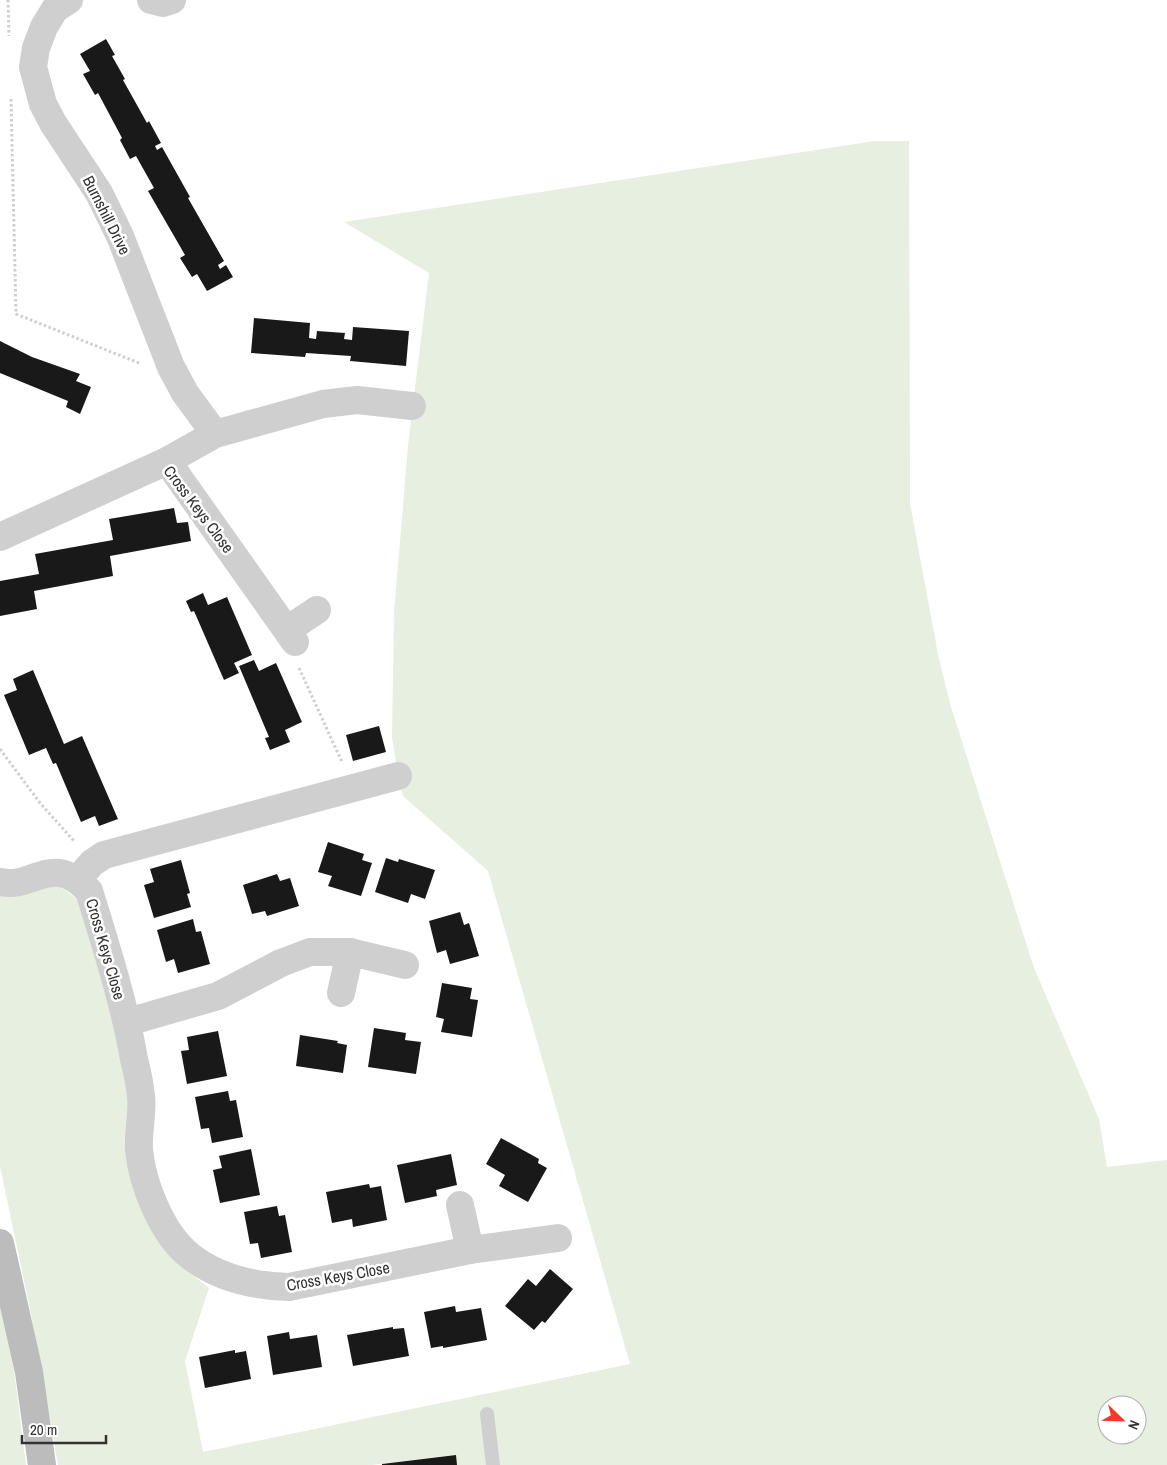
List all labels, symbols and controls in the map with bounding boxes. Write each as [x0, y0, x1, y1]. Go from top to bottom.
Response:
street label: Burnshill Drive [78, 172, 136, 258]
street label: Cross Keys Close [159, 461, 239, 557]
street label: Cross Keys Close [81, 896, 131, 1002]
street label: Cross Keys Close [285, 1256, 391, 1296]
north arrow [1097, 1395, 1147, 1445]
scale bar [22, 1412, 106, 1444]
text: N [1124, 1418, 1144, 1432]
text: 20 m [30, 1419, 57, 1440]

